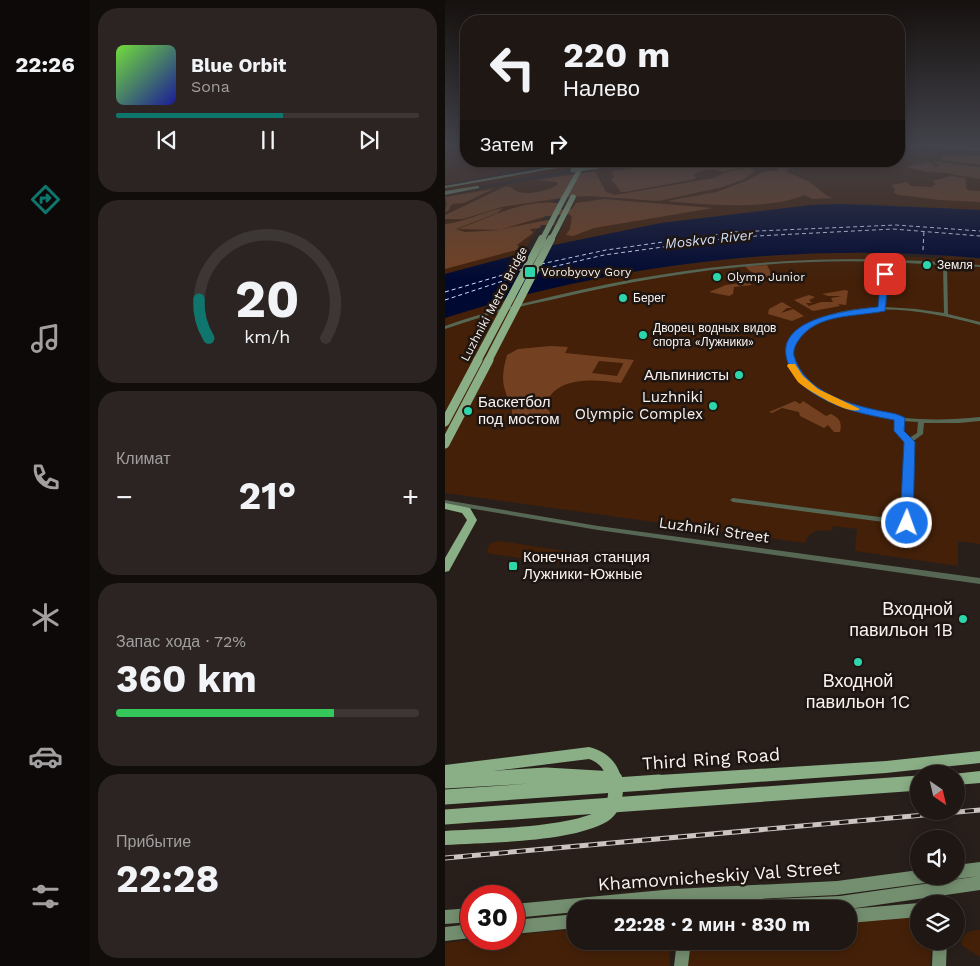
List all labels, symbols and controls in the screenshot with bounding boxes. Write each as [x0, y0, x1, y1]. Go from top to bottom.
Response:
text: 220 m [563, 34, 670, 76]
icon: left [480, 35, 545, 100]
text: 22:26 [15, 52, 75, 77]
text: Blue Orbit [191, 54, 286, 77]
text: Налево [563, 76, 640, 101]
text: Sona [191, 77, 230, 96]
icon: previous [153, 126, 181, 154]
icon: pause [254, 126, 282, 154]
icon: next [355, 126, 383, 154]
icon: right [544, 130, 572, 158]
text: Затем [480, 133, 534, 156]
icon: directions [28, 182, 63, 217]
water label: Moskva River [664, 226, 754, 252]
street label: Luzhniki Metro Bridge [458, 244, 530, 364]
pin [864, 253, 906, 295]
place label: Земля [937, 258, 973, 272]
marker: Земля [921, 259, 933, 271]
icon: arrive [871, 260, 899, 288]
marker: Vorobyovy Gory [523, 265, 537, 279]
place label: Vorobyovy Gory [541, 265, 632, 279]
text: 20 [235, 269, 300, 330]
place label: Olymp Junior [727, 270, 805, 284]
marker: Olymp Junior [711, 271, 723, 283]
place label: Берег [633, 291, 666, 305]
marker: Берег [617, 292, 629, 304]
icon: music [28, 321, 63, 356]
place label: Дворец водных видов спорта «Лужники» [653, 321, 776, 349]
text: km/h [244, 326, 291, 347]
marker: Дворец водных видов спорта «Лужники» [637, 329, 649, 341]
place label: Альпинисты [644, 366, 729, 384]
marker: Альпинисты [733, 369, 745, 381]
place label: Luzhniki Olympic Complex [575, 388, 703, 423]
place label: Баскетбол под мостом [478, 393, 560, 428]
marker: Luzhniki Olympic Complex [707, 400, 719, 412]
marker: Баскетбол под мостом [462, 405, 474, 417]
text: Климат [116, 449, 170, 468]
icon: phone [28, 460, 63, 495]
text: 21° [239, 474, 296, 518]
text: − [116, 480, 133, 513]
text: + [402, 480, 419, 513]
position arrow [880, 496, 932, 548]
street label: Luzhniki Street [658, 513, 771, 547]
place label: Конечная станция Лужники-Южные [523, 548, 650, 583]
marker: Конечная станция Лужники-Южные [507, 560, 519, 572]
place label: Входной павильон 1B [849, 598, 953, 640]
icon: climate [28, 600, 63, 635]
marker: Входной павильон 1B [957, 613, 969, 625]
text: Запас хода · 72% [116, 632, 246, 651]
marker: Входной павильон 1C [852, 656, 864, 668]
text: 360 km [116, 657, 257, 701]
place label: Входной павильон 1C [806, 670, 910, 712]
icon: car [28, 739, 63, 774]
street label: Third Ring Road [641, 743, 781, 774]
north arrow [910, 765, 965, 820]
map controls [910, 765, 965, 950]
button: sound [910, 830, 965, 885]
text: Прибытие [116, 832, 191, 851]
text: 22:28 [116, 857, 219, 901]
street label: Khamovnicheskiy Val Street [597, 857, 841, 894]
icon: filters [28, 879, 63, 914]
speed limit sign: 30 [460, 885, 525, 950]
button: layers [910, 895, 965, 950]
text: 22:28 · 2 мин · 830 m [614, 913, 810, 936]

